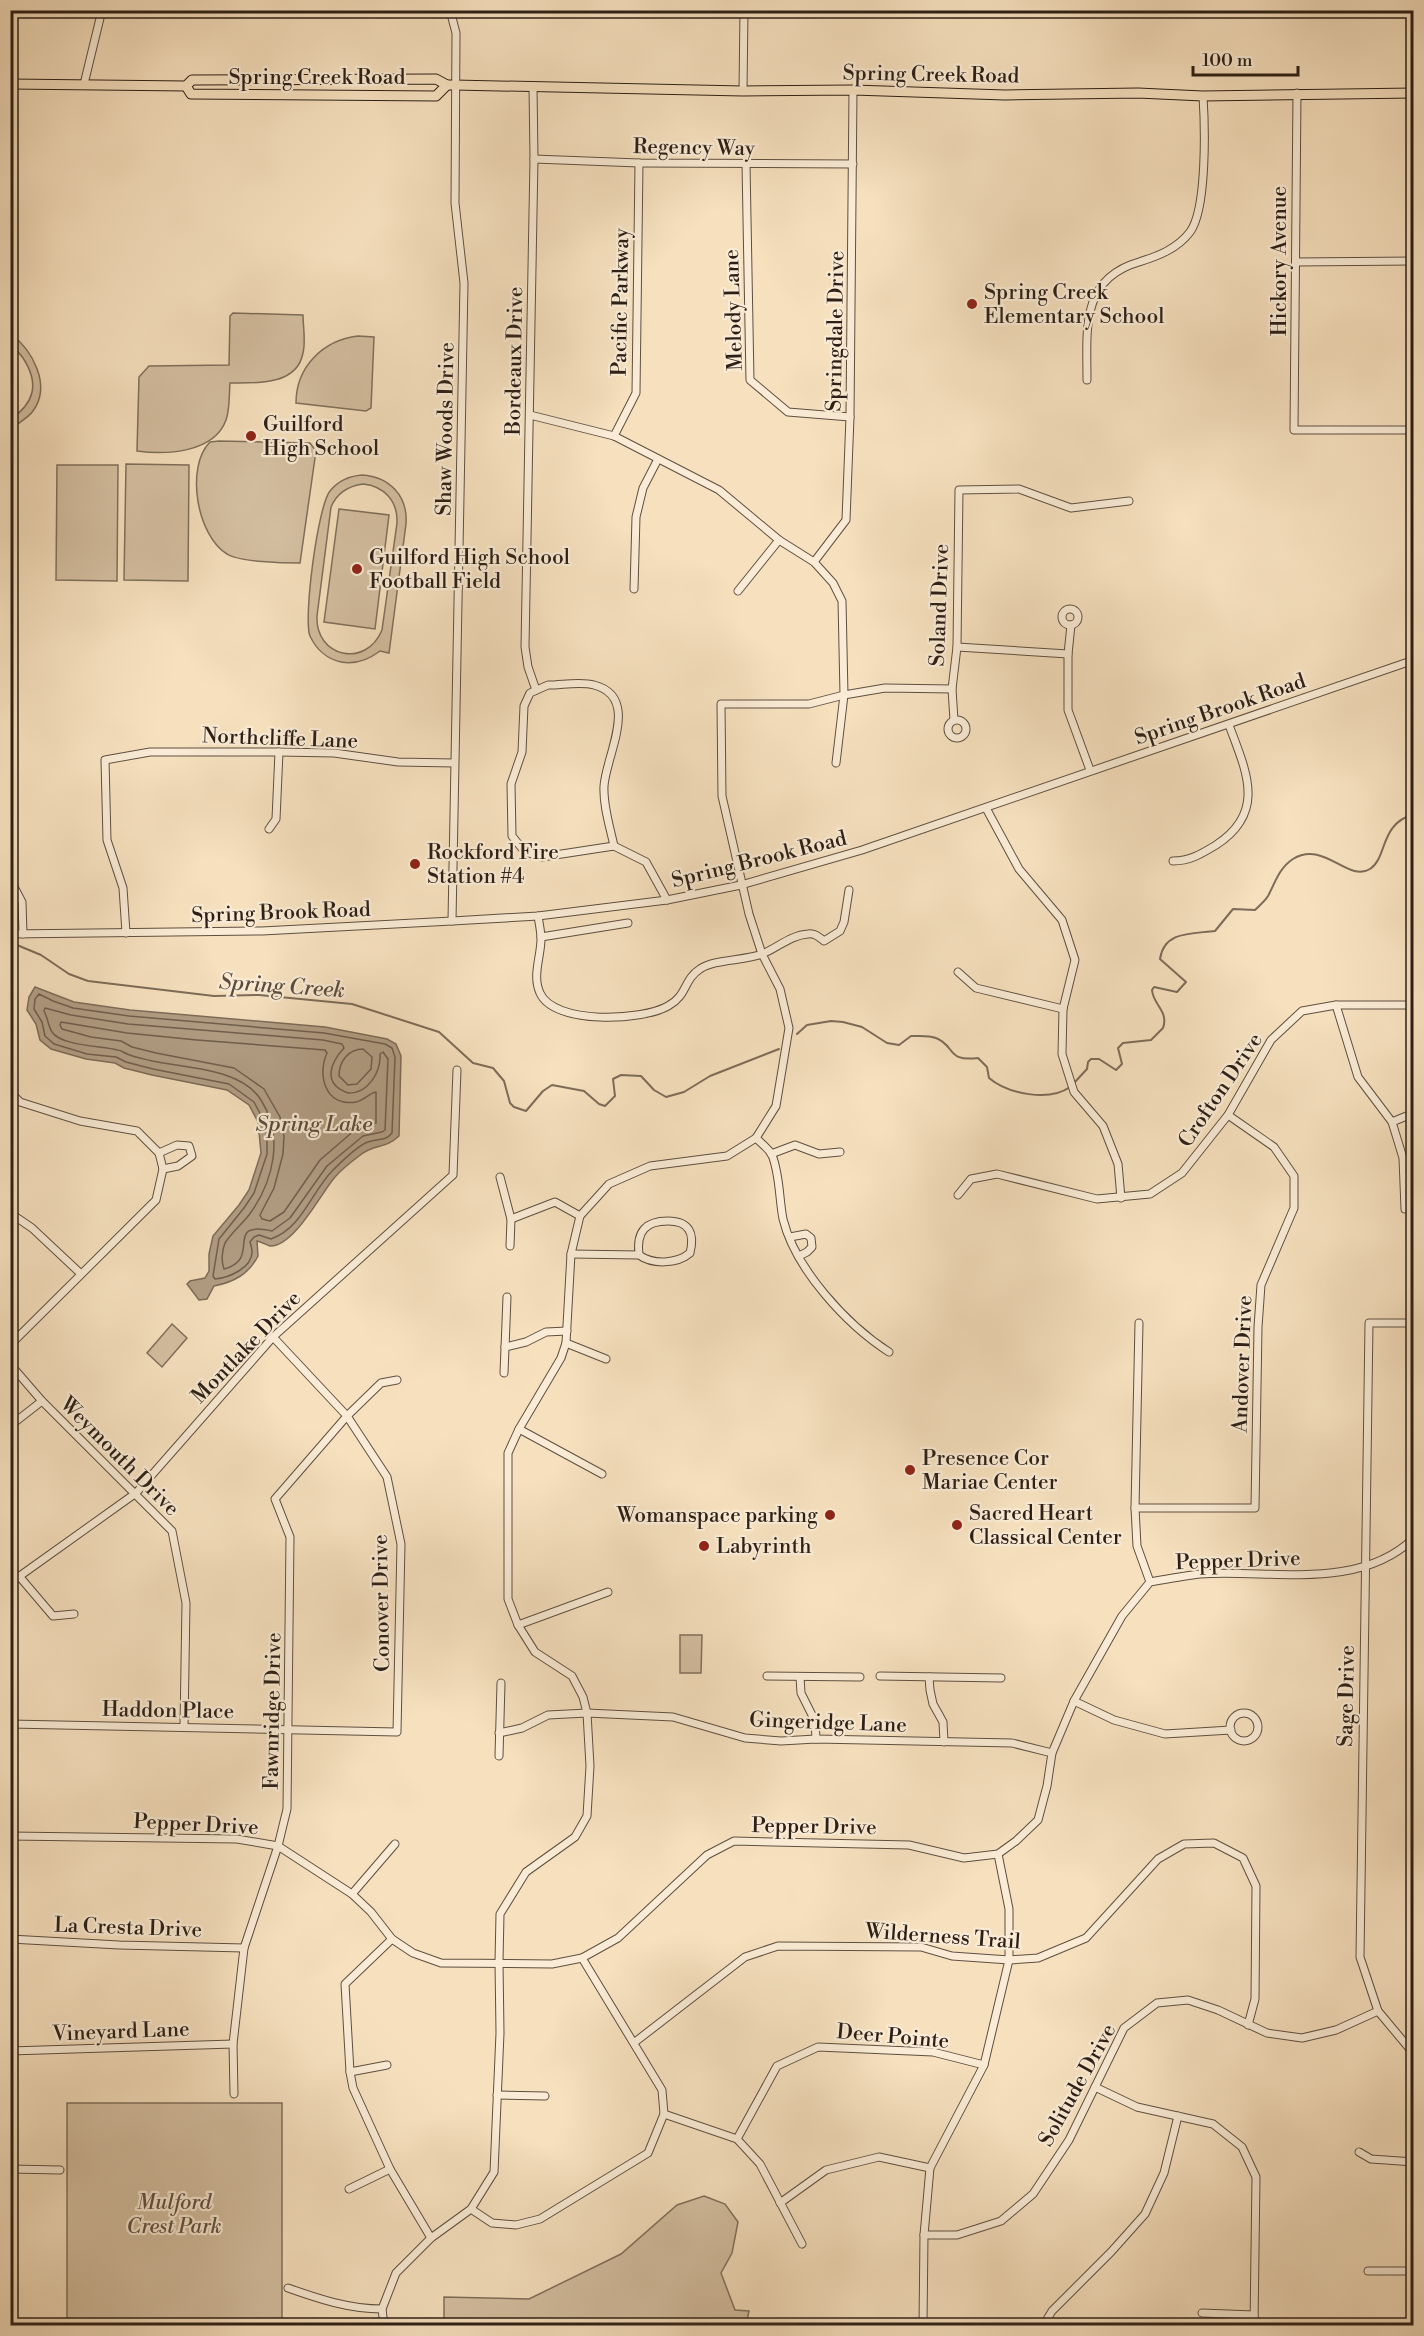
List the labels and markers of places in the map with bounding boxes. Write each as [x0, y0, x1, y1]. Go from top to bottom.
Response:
place label: Spring Creek Elementary School [984, 280, 1164, 330]
marker: Spring Creek Elementary School [965, 297, 979, 311]
place label: Guilford High School [263, 412, 379, 462]
marker: Guilford High School [244, 429, 258, 443]
place label: Guilford High School Football Field [369, 545, 570, 595]
marker: Guilford High School Football Field [350, 562, 364, 576]
place label: Rockford Fire Station #4 [427, 840, 559, 890]
marker: Rockford Fire Station #4 [408, 857, 422, 871]
place label: Presence Cor Mariae Center [922, 1446, 1058, 1496]
marker: Presence Cor Mariae Center [903, 1463, 917, 1477]
place label: Sacred Heart Classical Center [969, 1501, 1122, 1551]
place label: Womanspace parking [616, 1503, 818, 1529]
marker: Womanspace parking [823, 1508, 837, 1522]
marker: Sacred Heart Classical Center [950, 1518, 964, 1532]
place label: Labyrinth [716, 1534, 812, 1560]
marker: Labyrinth [697, 1539, 711, 1553]

